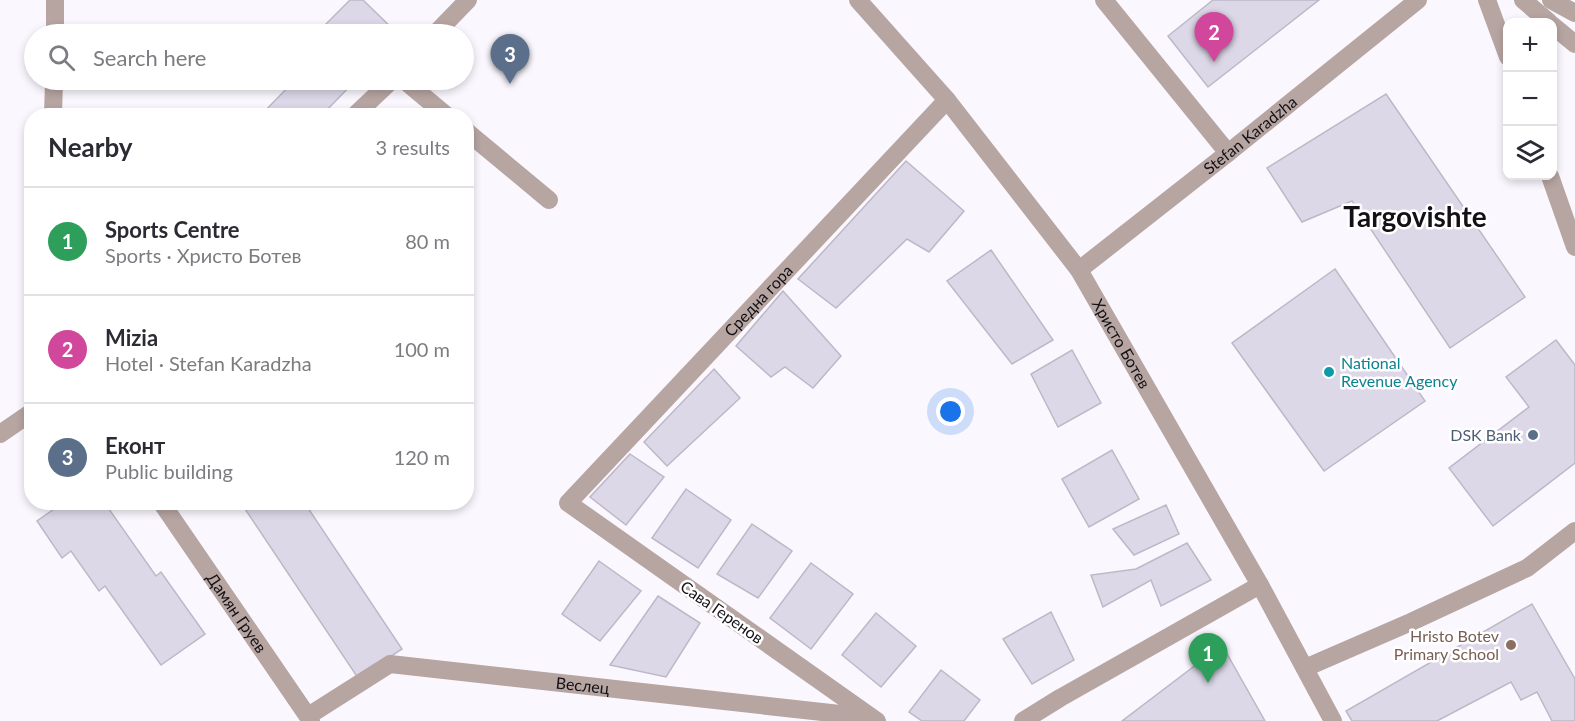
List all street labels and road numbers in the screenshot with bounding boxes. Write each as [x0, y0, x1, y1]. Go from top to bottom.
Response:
street label: Stefan Karadzha [1199, 91, 1300, 178]
street label: Средна гора [720, 261, 796, 340]
street label: Христо Ботев [1089, 295, 1155, 391]
street label: Дамян Груев [203, 569, 271, 656]
street label: Сава Геренов [677, 576, 767, 647]
street label: Веслец [555, 673, 611, 697]

